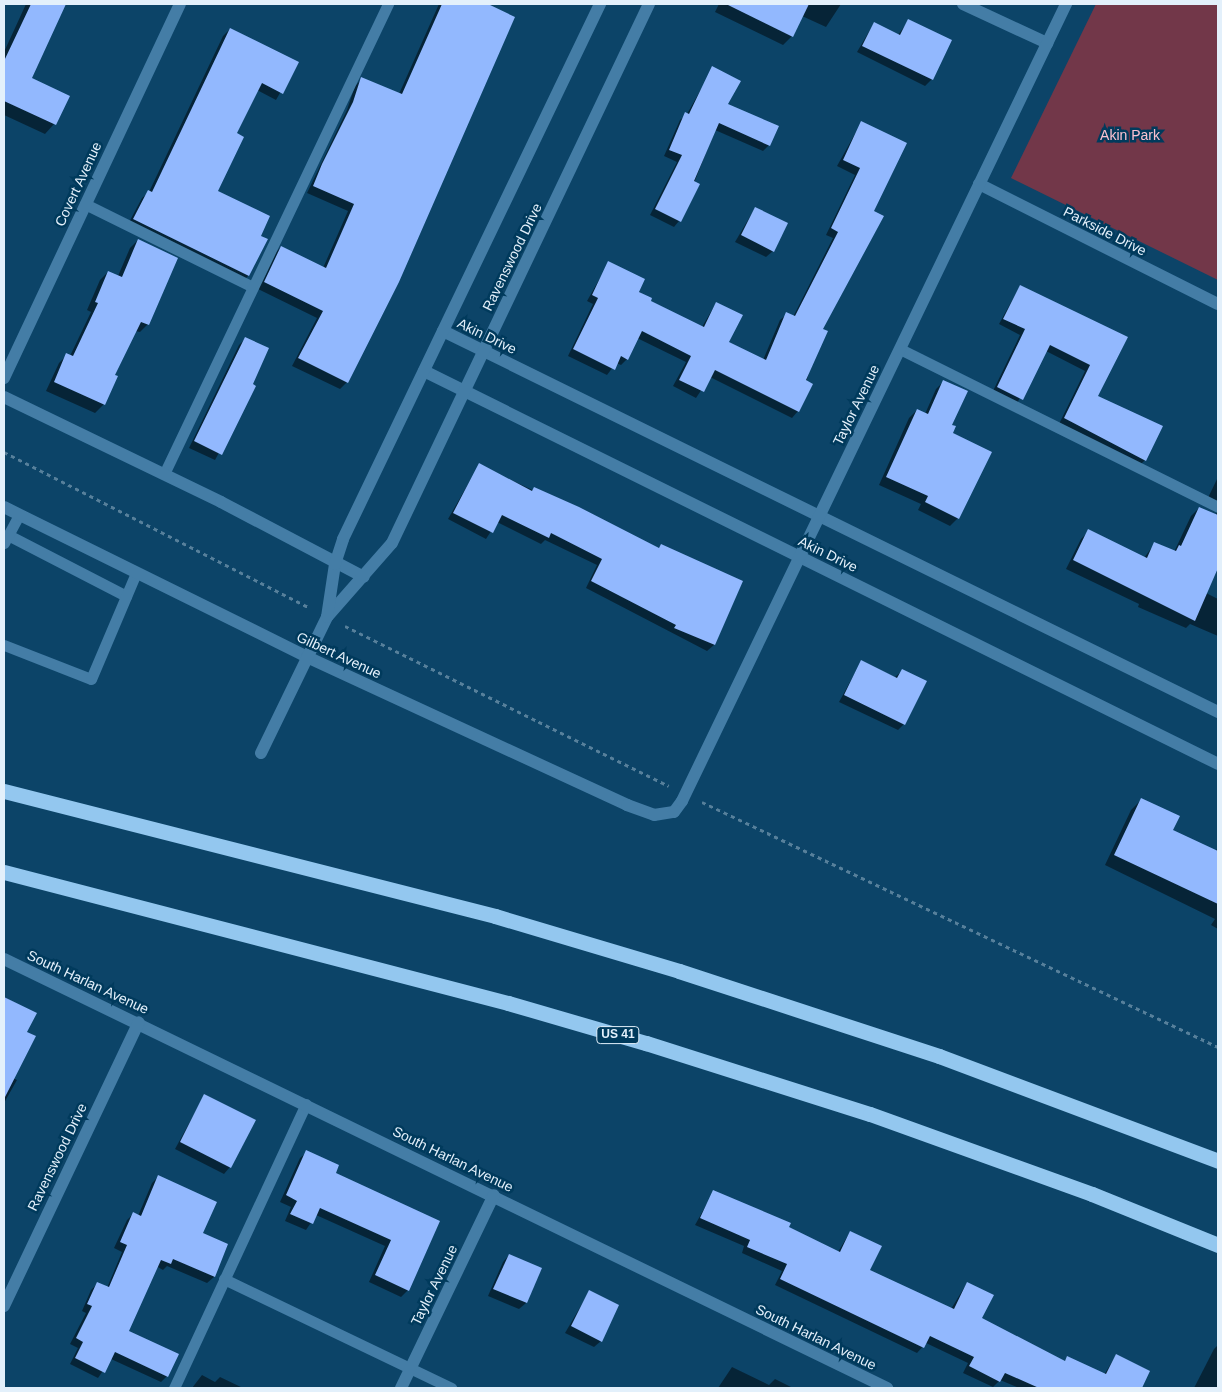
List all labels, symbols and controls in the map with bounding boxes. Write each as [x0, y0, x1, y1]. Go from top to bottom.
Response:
park label: Akin Park [1100, 127, 1160, 143]
street label: Covert Avenue [51, 139, 105, 229]
street label: Ravenswood Drive [479, 201, 545, 313]
street label: Parkside Drive [1061, 203, 1149, 259]
street label: Akin Drive [455, 314, 519, 358]
street label: Taylor Avenue [829, 362, 883, 448]
street label: Akin Drive [796, 532, 860, 576]
street label: Gilbert Avenue [294, 628, 384, 682]
street label: South Harlan Avenue [24, 946, 152, 1018]
road number: US 41 [596, 1026, 640, 1044]
street label: Ravenswood Drive [24, 1101, 90, 1213]
street label: South Harlan Avenue [390, 1122, 516, 1196]
street label: Taylor Avenue [407, 1242, 461, 1328]
street label: South Harlan Avenue [753, 1300, 879, 1374]

